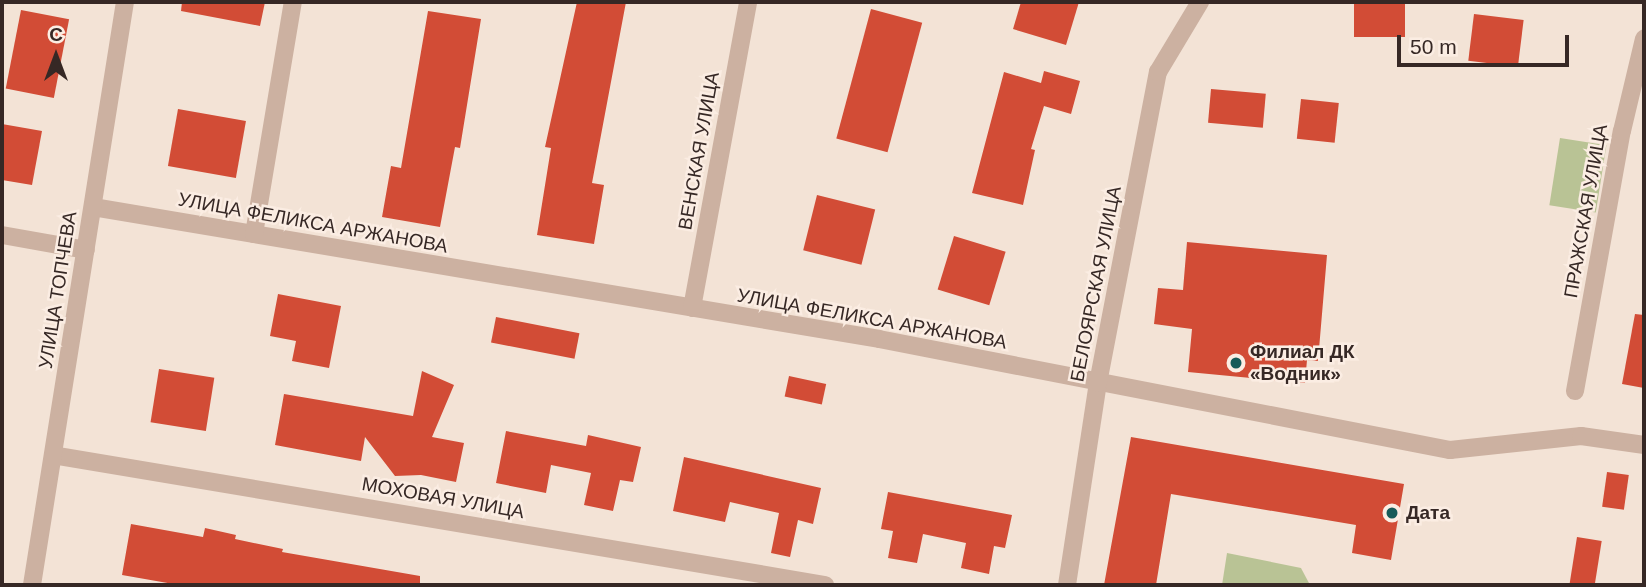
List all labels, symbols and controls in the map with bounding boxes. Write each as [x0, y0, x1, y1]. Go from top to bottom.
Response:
north arrow [21, 21, 91, 91]
scale bar [1401, 21, 1572, 65]
text: С [49, 24, 63, 45]
text: 50 m [1410, 35, 1457, 58]
street label: ВЕНСКАЯ УЛИЦА [674, 70, 724, 232]
street label: ПРАЖСКАЯ УЛИЦА [1560, 122, 1612, 300]
street label: БЕЛОЯРСКАЯ УЛИЦА [1066, 184, 1126, 384]
street label: УЛИЦА ФЕЛИКСА АРЖАНОВА [176, 188, 450, 258]
street label: УЛИЦА ТОПЧЕВА [34, 210, 82, 370]
street label: УЛИЦА ФЕЛИКСА АРЖАНОВА [735, 284, 1009, 354]
place label: Филиал ДК «Водник» [1250, 341, 1355, 385]
marker: Филиал ДК «Водник» [1228, 355, 1244, 371]
street label: МОХОВАЯ УЛИЦА [360, 472, 526, 524]
place label: Дата [1406, 502, 1450, 524]
marker: Дата [1384, 505, 1400, 521]

